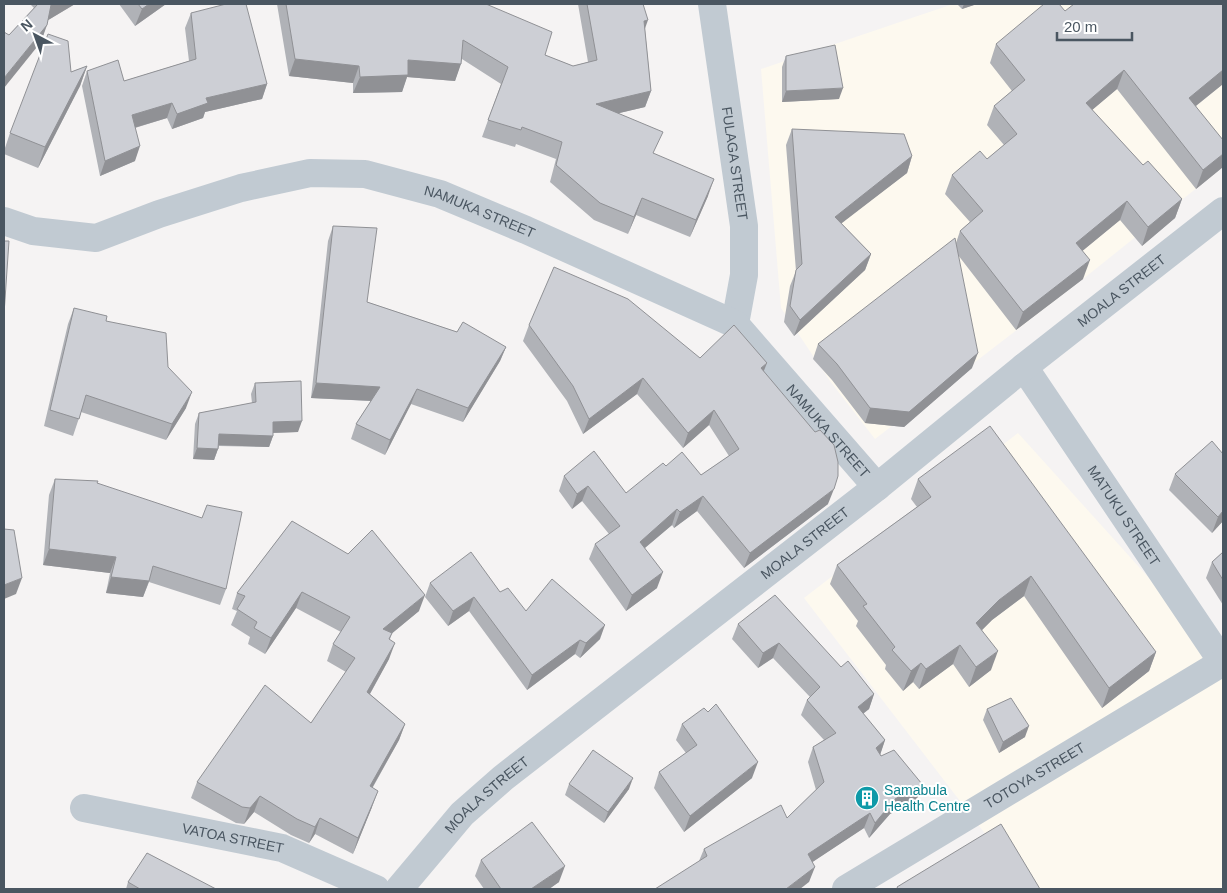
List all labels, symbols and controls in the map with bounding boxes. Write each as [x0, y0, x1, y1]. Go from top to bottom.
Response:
north arrow [10, 10, 60, 60]
scale bar [1057, 10, 1132, 42]
text: N [17, 16, 36, 35]
text: 20 m [1064, 18, 1097, 35]
street label: FULAGA STREET [719, 106, 751, 222]
street label: NAMUKA STREET [423, 182, 538, 241]
street label: MOALA STREET [1074, 251, 1169, 330]
street label: NAMUKA STREET [783, 381, 873, 481]
street label: MATUKU STREET [1085, 462, 1163, 569]
street label: MOALA STREET [758, 504, 853, 582]
street label: TOTOYA STREET [981, 739, 1088, 812]
street label: MOALA STREET [441, 753, 532, 837]
place label: Samabula Health Centre [884, 782, 971, 814]
building icon: Samabula Health Centre [854, 785, 880, 811]
street label: VATOA STREET [181, 820, 286, 856]

